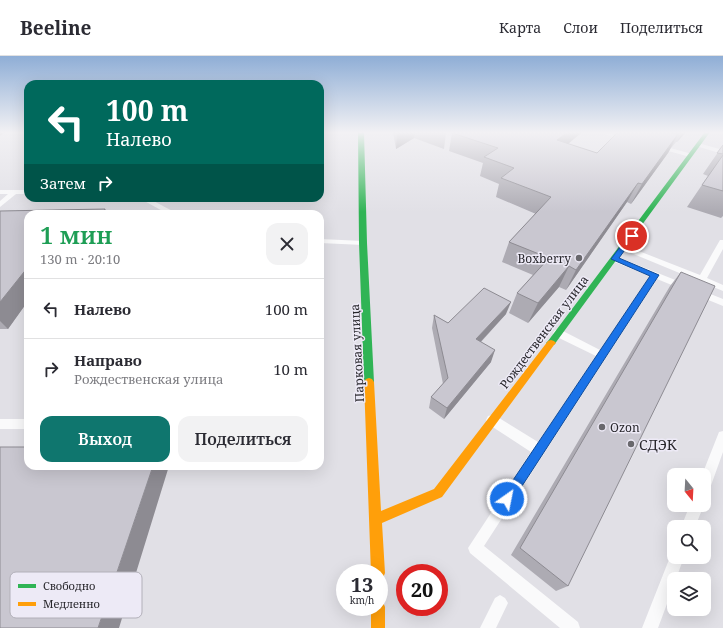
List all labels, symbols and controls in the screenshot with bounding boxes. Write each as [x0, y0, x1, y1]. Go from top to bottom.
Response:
text: Beeline [20, 15, 91, 41]
text: Карта [499, 18, 541, 37]
text: Слои [563, 18, 598, 37]
text: Поделиться [620, 18, 703, 37]
text: 100 m [106, 91, 188, 129]
icon: left [40, 96, 92, 148]
text: Налево [106, 127, 172, 151]
icon: right [94, 172, 116, 194]
text: Затем [40, 173, 86, 193]
text: 1 мин [40, 218, 112, 251]
pin [615, 219, 649, 253]
button: close [266, 223, 308, 265]
icon: arrive [621, 225, 643, 247]
text: 130 m · 20:10 [40, 250, 120, 268]
place label: Boxberry [517, 250, 571, 267]
marker: Boxberry [574, 253, 584, 263]
street label: Рождественская улица [496, 272, 592, 392]
icon: left [40, 298, 62, 320]
text: Налево [74, 299, 131, 319]
text: 100 m [265, 299, 308, 319]
street label: Парковая улица [346, 303, 368, 403]
text: Направо [74, 350, 142, 370]
icon: right [40, 358, 62, 380]
text: 10 m [273, 359, 308, 379]
text: Рождественская улица [74, 370, 223, 388]
button: Выход [40, 416, 170, 462]
button: Поделиться [178, 416, 308, 462]
place label: Ozon [610, 419, 640, 436]
marker: Ozon [597, 422, 607, 432]
place label: СДЭК [639, 435, 677, 454]
marker: СДЭК [626, 439, 636, 449]
north arrow [667, 468, 711, 512]
map controls [667, 468, 711, 616]
position arrow [486, 478, 528, 520]
button: search [667, 520, 711, 564]
speed limit sign: 20 [396, 564, 448, 616]
text: 13 [351, 571, 373, 598]
legend [10, 572, 142, 618]
button: layers [667, 572, 711, 616]
text: Свободно [43, 578, 95, 593]
text: km/h [350, 593, 374, 607]
text: Медленно [43, 596, 100, 611]

